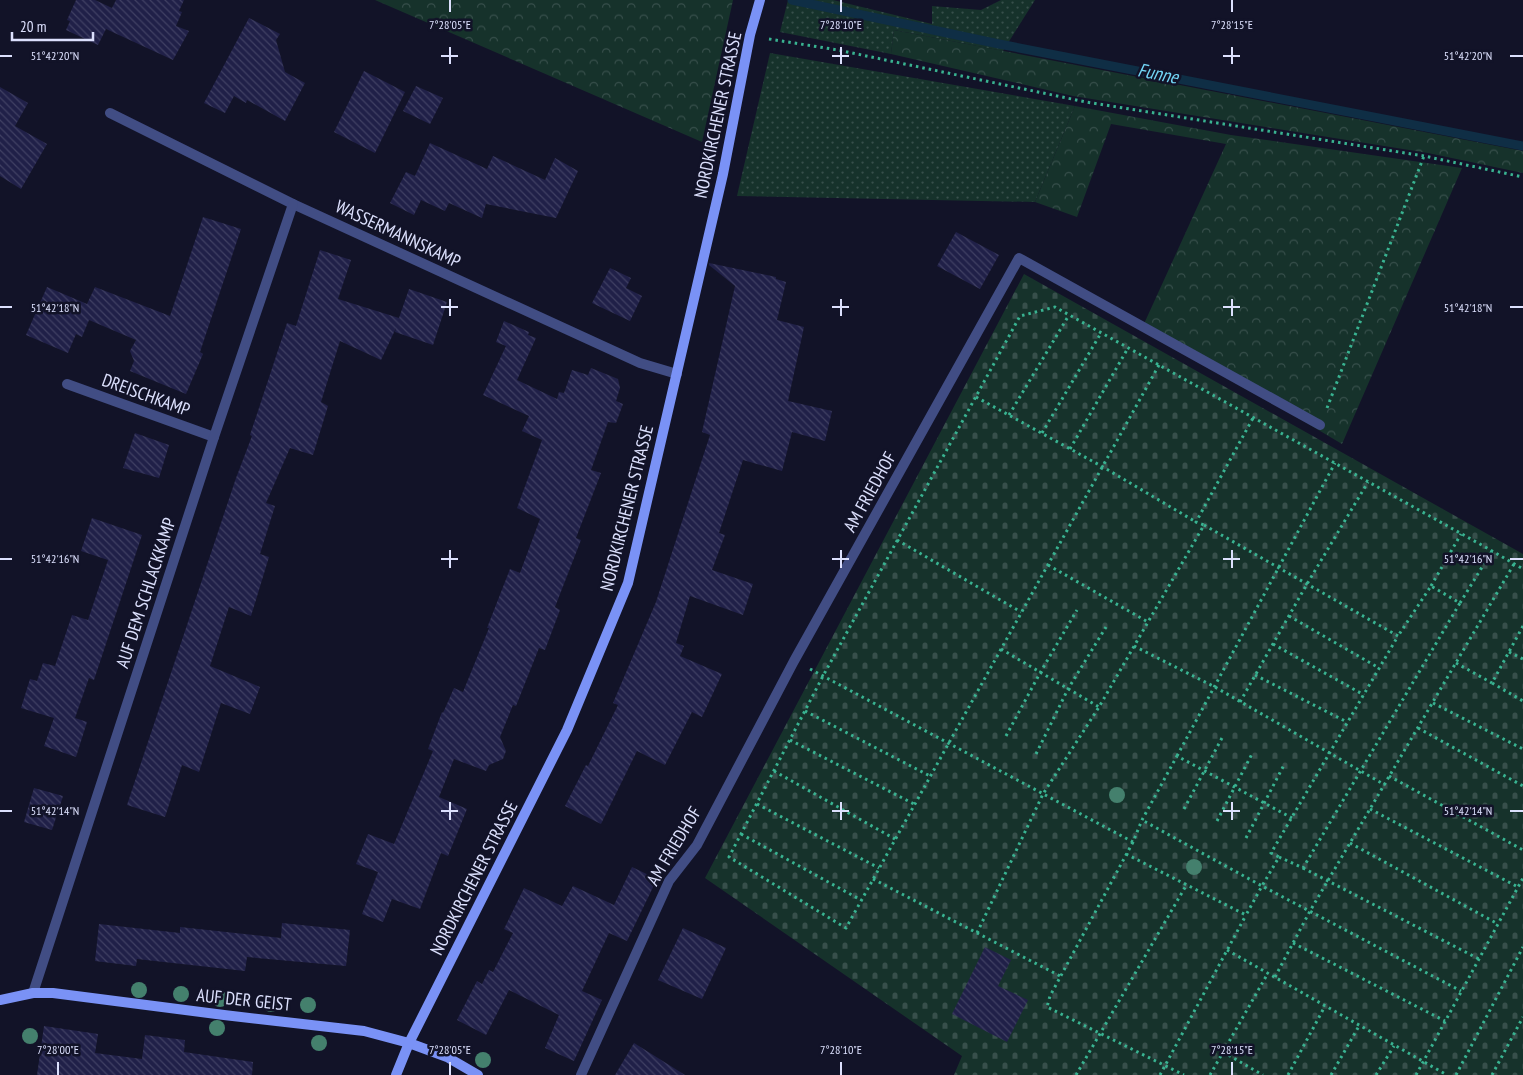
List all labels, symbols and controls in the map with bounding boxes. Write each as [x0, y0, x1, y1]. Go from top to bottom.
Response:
scale bar [12, 10, 94, 42]
text: 20 m [20, 17, 46, 36]
text: 7°28'05"E [429, 17, 471, 32]
text: 7°28'10"E [820, 17, 862, 32]
text: 7°28'15"E [1211, 17, 1253, 32]
street label: NORDKIRCHENER STRASSE [689, 29, 746, 200]
text: 51°42'20"N [31, 48, 79, 63]
text: 51°42'20"N [1444, 48, 1492, 63]
water label: Funne [1136, 57, 1181, 89]
street label: WASSERMANNSKAMP [332, 194, 464, 273]
text: 51°42'18"N [31, 300, 79, 315]
text: 51°42'18"N [1444, 300, 1492, 315]
street label: DREISCHKAMP [99, 368, 193, 421]
street label: NORDKIRCHENER STRASSE [595, 423, 658, 593]
street label: AM FRIEDHOF [838, 448, 901, 536]
street label: AUF DEM SCHLACKKAMP [110, 515, 181, 671]
text: 51°42'16"N [31, 551, 79, 566]
text: 51°42'16"N [1444, 551, 1492, 566]
street label: NORDKIRCHENER STRASSE [425, 797, 522, 959]
street label: AM FRIEDHOF [641, 802, 706, 889]
text: 51°42'14"N [31, 803, 79, 818]
text: 51°42'14"N [1444, 803, 1492, 818]
street label: AUF DER GEIST [195, 983, 293, 1016]
text: 7°28'00"E [37, 1042, 79, 1057]
text: 7°28'05"E [429, 1042, 471, 1057]
text: 7°28'10"E [820, 1042, 862, 1057]
text: 7°28'15"E [1211, 1042, 1253, 1057]

